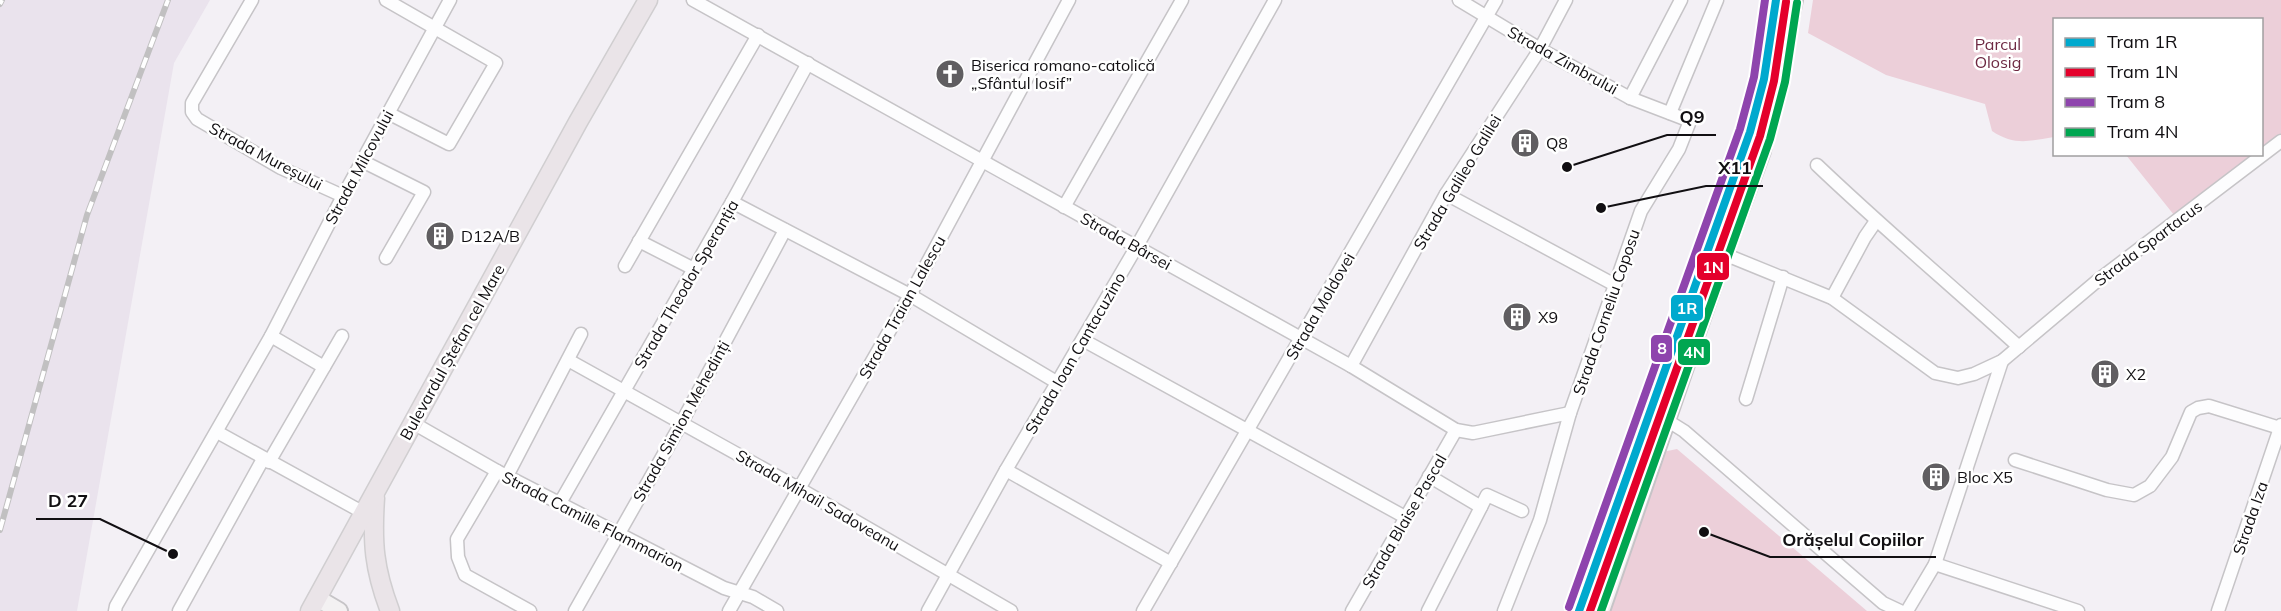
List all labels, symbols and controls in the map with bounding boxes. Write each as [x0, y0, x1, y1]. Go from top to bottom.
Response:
legend [2053, 18, 2263, 156]
street label: Strada Zimbrului [1504, 21, 1622, 99]
text: Tram 1R [2107, 30, 2178, 53]
park label: Parcul Olosig [1975, 34, 2021, 72]
place label: Biserica romano-catolică „Sfântul Iosif” [971, 55, 1155, 93]
church icon: Biserica romano-catolică „Sfântul Iosif” [934, 58, 966, 90]
text: Tram 1N [2107, 60, 2179, 83]
text: Tram 8 [2107, 90, 2165, 113]
callout: Q9 [1667, 99, 1716, 135]
text: Q9 [1680, 105, 1704, 128]
street label: Strada Milcovului [320, 106, 398, 228]
street label: Strada Galileo Galilei [1409, 111, 1505, 253]
street label: Strada Mureșului [206, 118, 326, 194]
text: Tram 4N [2107, 120, 2179, 143]
building icon: Q8 [1509, 127, 1541, 159]
place label: Q8 [1546, 133, 1568, 153]
callout: X11 [1706, 150, 1763, 186]
text: X11 [1717, 156, 1752, 179]
street label: Strada Theodor Speranția [629, 196, 743, 372]
street label: Strada Spartacus [2090, 196, 2206, 290]
street label: Strada Bârsei [1077, 208, 1175, 274]
building icon: D12A/B [424, 220, 456, 252]
place label: D12A/B [461, 226, 520, 246]
street label: Strada Corneliu Coposu [1568, 226, 1644, 398]
street label: Strada Traian Lalescu [854, 232, 950, 382]
street label: Strada Moldovei [1281, 249, 1359, 363]
line badge: 1N [1696, 252, 1730, 281]
text: 1N [1702, 257, 1724, 277]
street label: Bulevardul Ștefan cel Mare [395, 261, 509, 443]
street label: Strada Ioan Cantacuzino [1021, 269, 1129, 437]
line badge: 1R [1670, 294, 1704, 322]
text: 1R [1677, 298, 1697, 318]
building icon: X9 [1501, 301, 1533, 333]
place label: X9 [1538, 307, 1558, 327]
line badge: 8 [1650, 334, 1673, 363]
street label: Strada Simion Mehedinți [628, 337, 734, 505]
text: 8 [1657, 338, 1667, 358]
line badge: 4N [1677, 338, 1711, 366]
text: 4N [1683, 342, 1705, 362]
building icon: X2 [2089, 358, 2121, 390]
place label: X2 [2126, 364, 2146, 384]
street label: Strada Mihail Sadoveanu [732, 445, 904, 555]
street label: Strada Blaise Pascal [1357, 450, 1451, 592]
building icon: Bloc X5 [1920, 461, 1952, 493]
street label: Strada Camille Flammarion [499, 466, 687, 576]
place label: Bloc X5 [1957, 467, 2013, 487]
street label: Strada Iza [2228, 479, 2272, 557]
callout: D 27 [36, 483, 100, 519]
text: D 27 [48, 489, 88, 512]
callout: Orășelul Copiilor [1770, 521, 1936, 557]
text: Orășelul Copiilor [1782, 528, 1925, 551]

